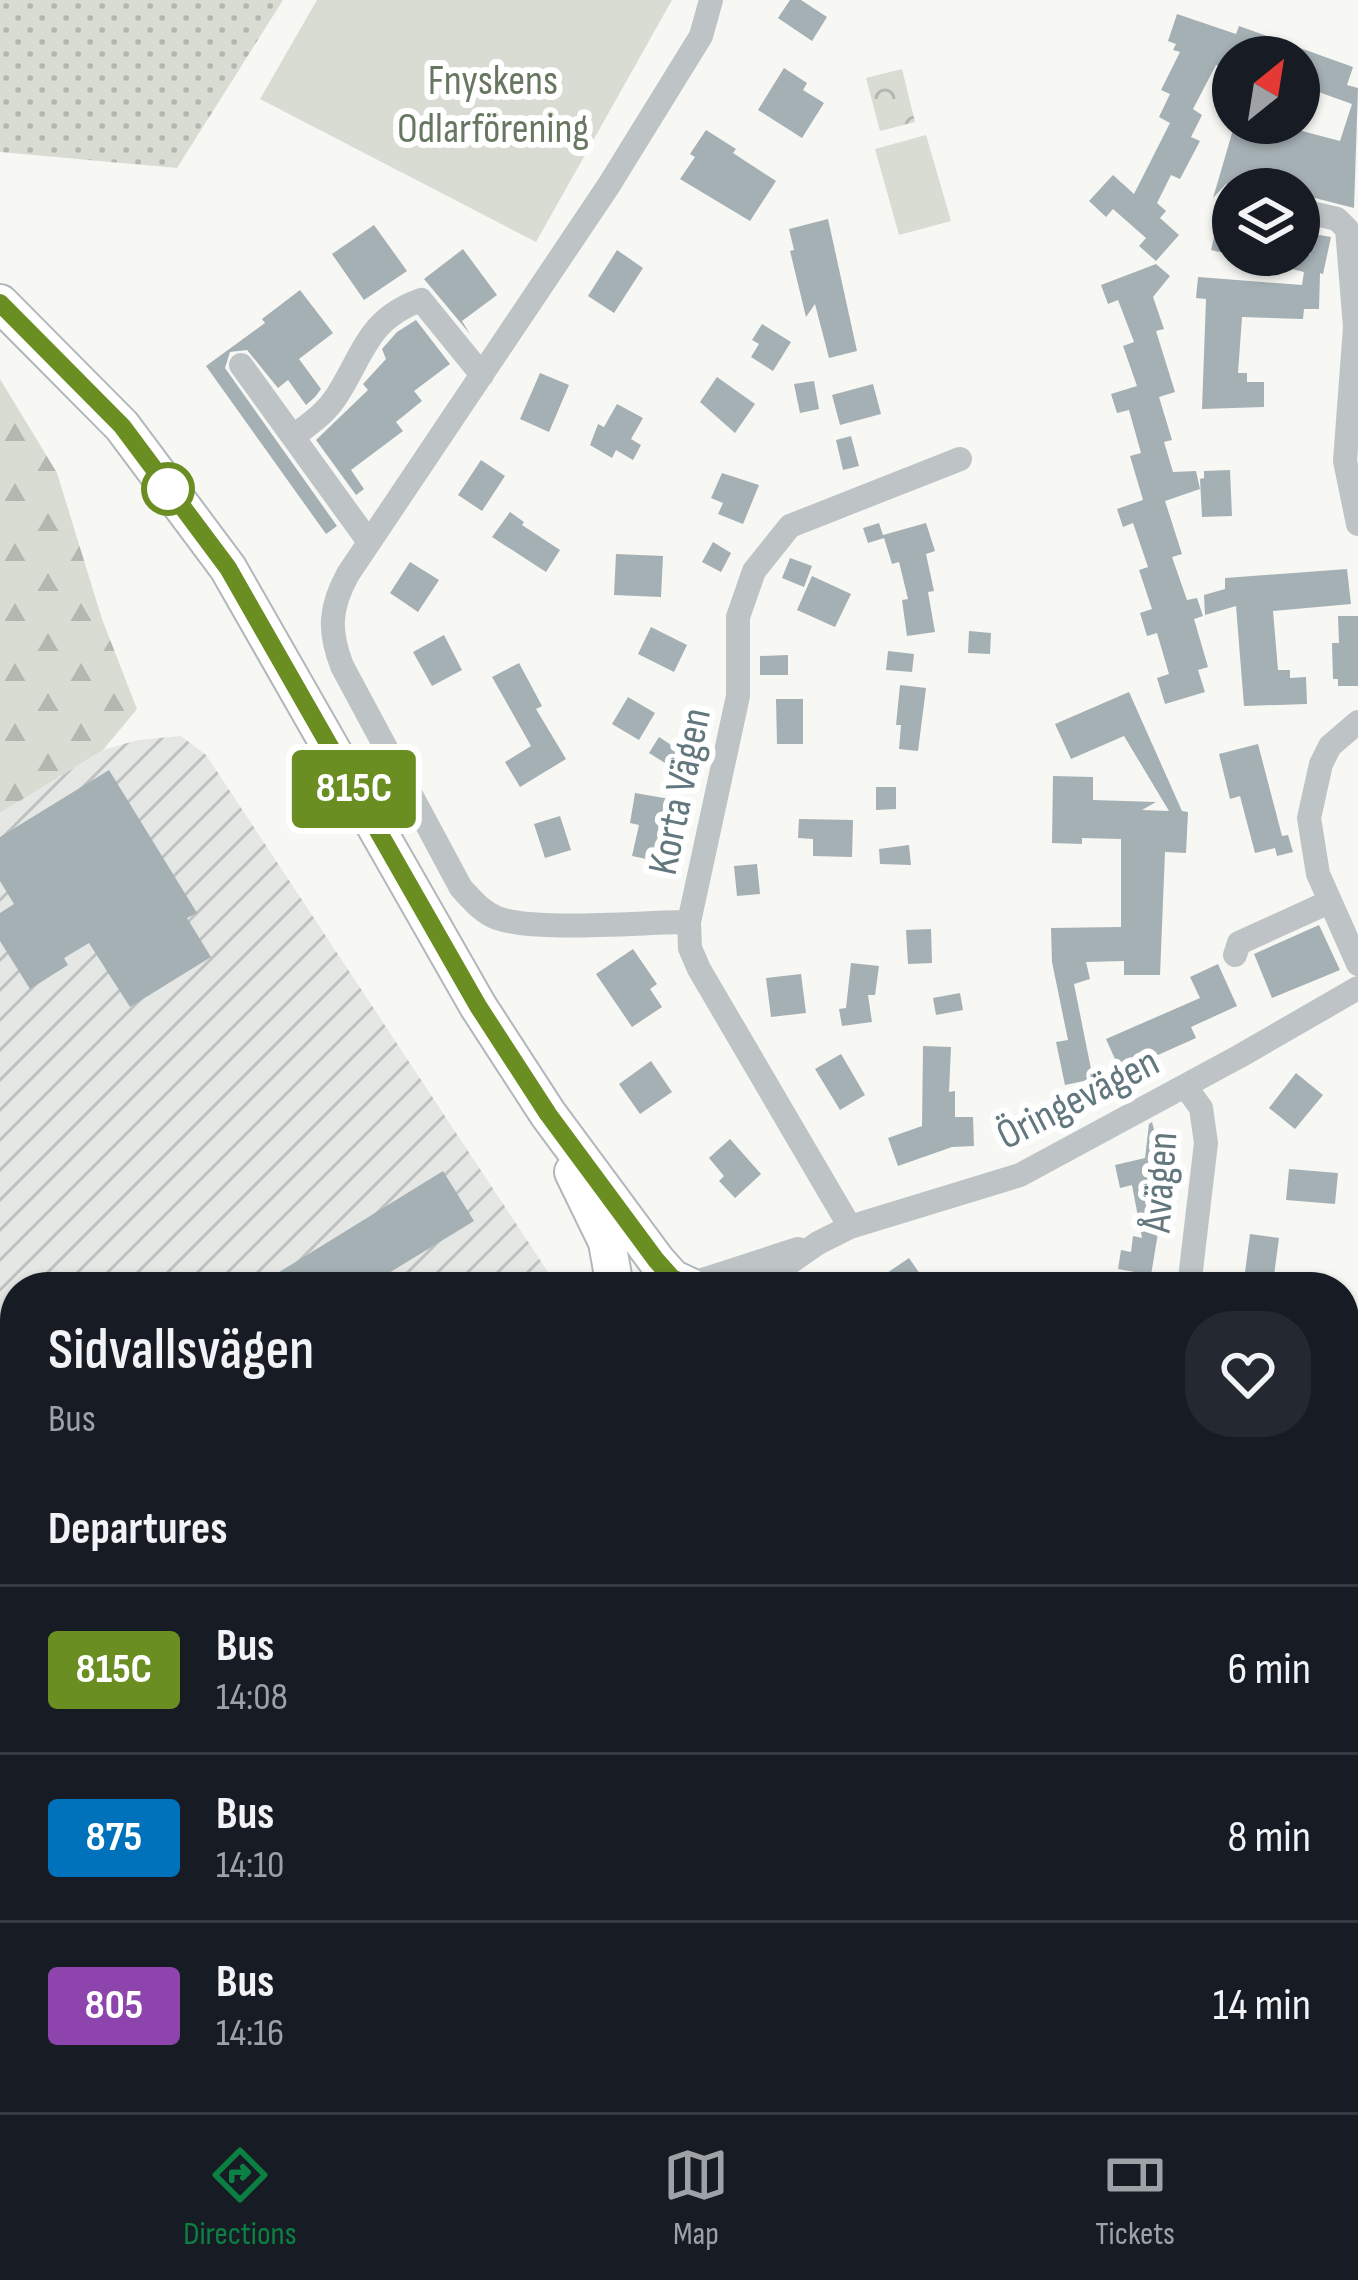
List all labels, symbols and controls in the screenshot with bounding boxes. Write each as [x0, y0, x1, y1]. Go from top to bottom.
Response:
north arrow [1212, 36, 1320, 144]
map controls [1212, 36, 1320, 276]
park label: Fnyskens Odlarförening [397, 56, 589, 155]
button: layers [1212, 168, 1320, 276]
unlabelled marker [143, 464, 193, 514]
street label: Korta Vägen [638, 704, 723, 879]
line badge: 815C [270, 750, 438, 828]
text: 815C [316, 763, 392, 814]
street label: Öringevägen [989, 1037, 1168, 1162]
street label: Åvägen [1131, 1130, 1189, 1235]
button: heart [1185, 1311, 1311, 1437]
text: Sidvallsvägen [48, 1317, 314, 1385]
text: Bus [48, 1396, 96, 1443]
text: Departures [48, 1502, 227, 1557]
text: Bus [216, 1619, 274, 1674]
text: 6 min [1228, 1642, 1311, 1697]
text: 815C [76, 1644, 152, 1695]
text: 14:08 [216, 1674, 288, 1721]
text: Bus [216, 1787, 274, 1842]
text: 8 min [1228, 1810, 1311, 1865]
text: 875 [86, 1812, 142, 1863]
text: 14:10 [216, 1842, 284, 1889]
text: Bus [216, 1955, 274, 2010]
text: 14 min [1213, 1978, 1311, 2033]
text: 805 [85, 1980, 143, 2031]
text: 14:16 [216, 2010, 284, 2057]
tab: Directions [183, 2142, 297, 2254]
tab: Map [663, 2142, 729, 2254]
tab: Tickets [1095, 2142, 1175, 2254]

